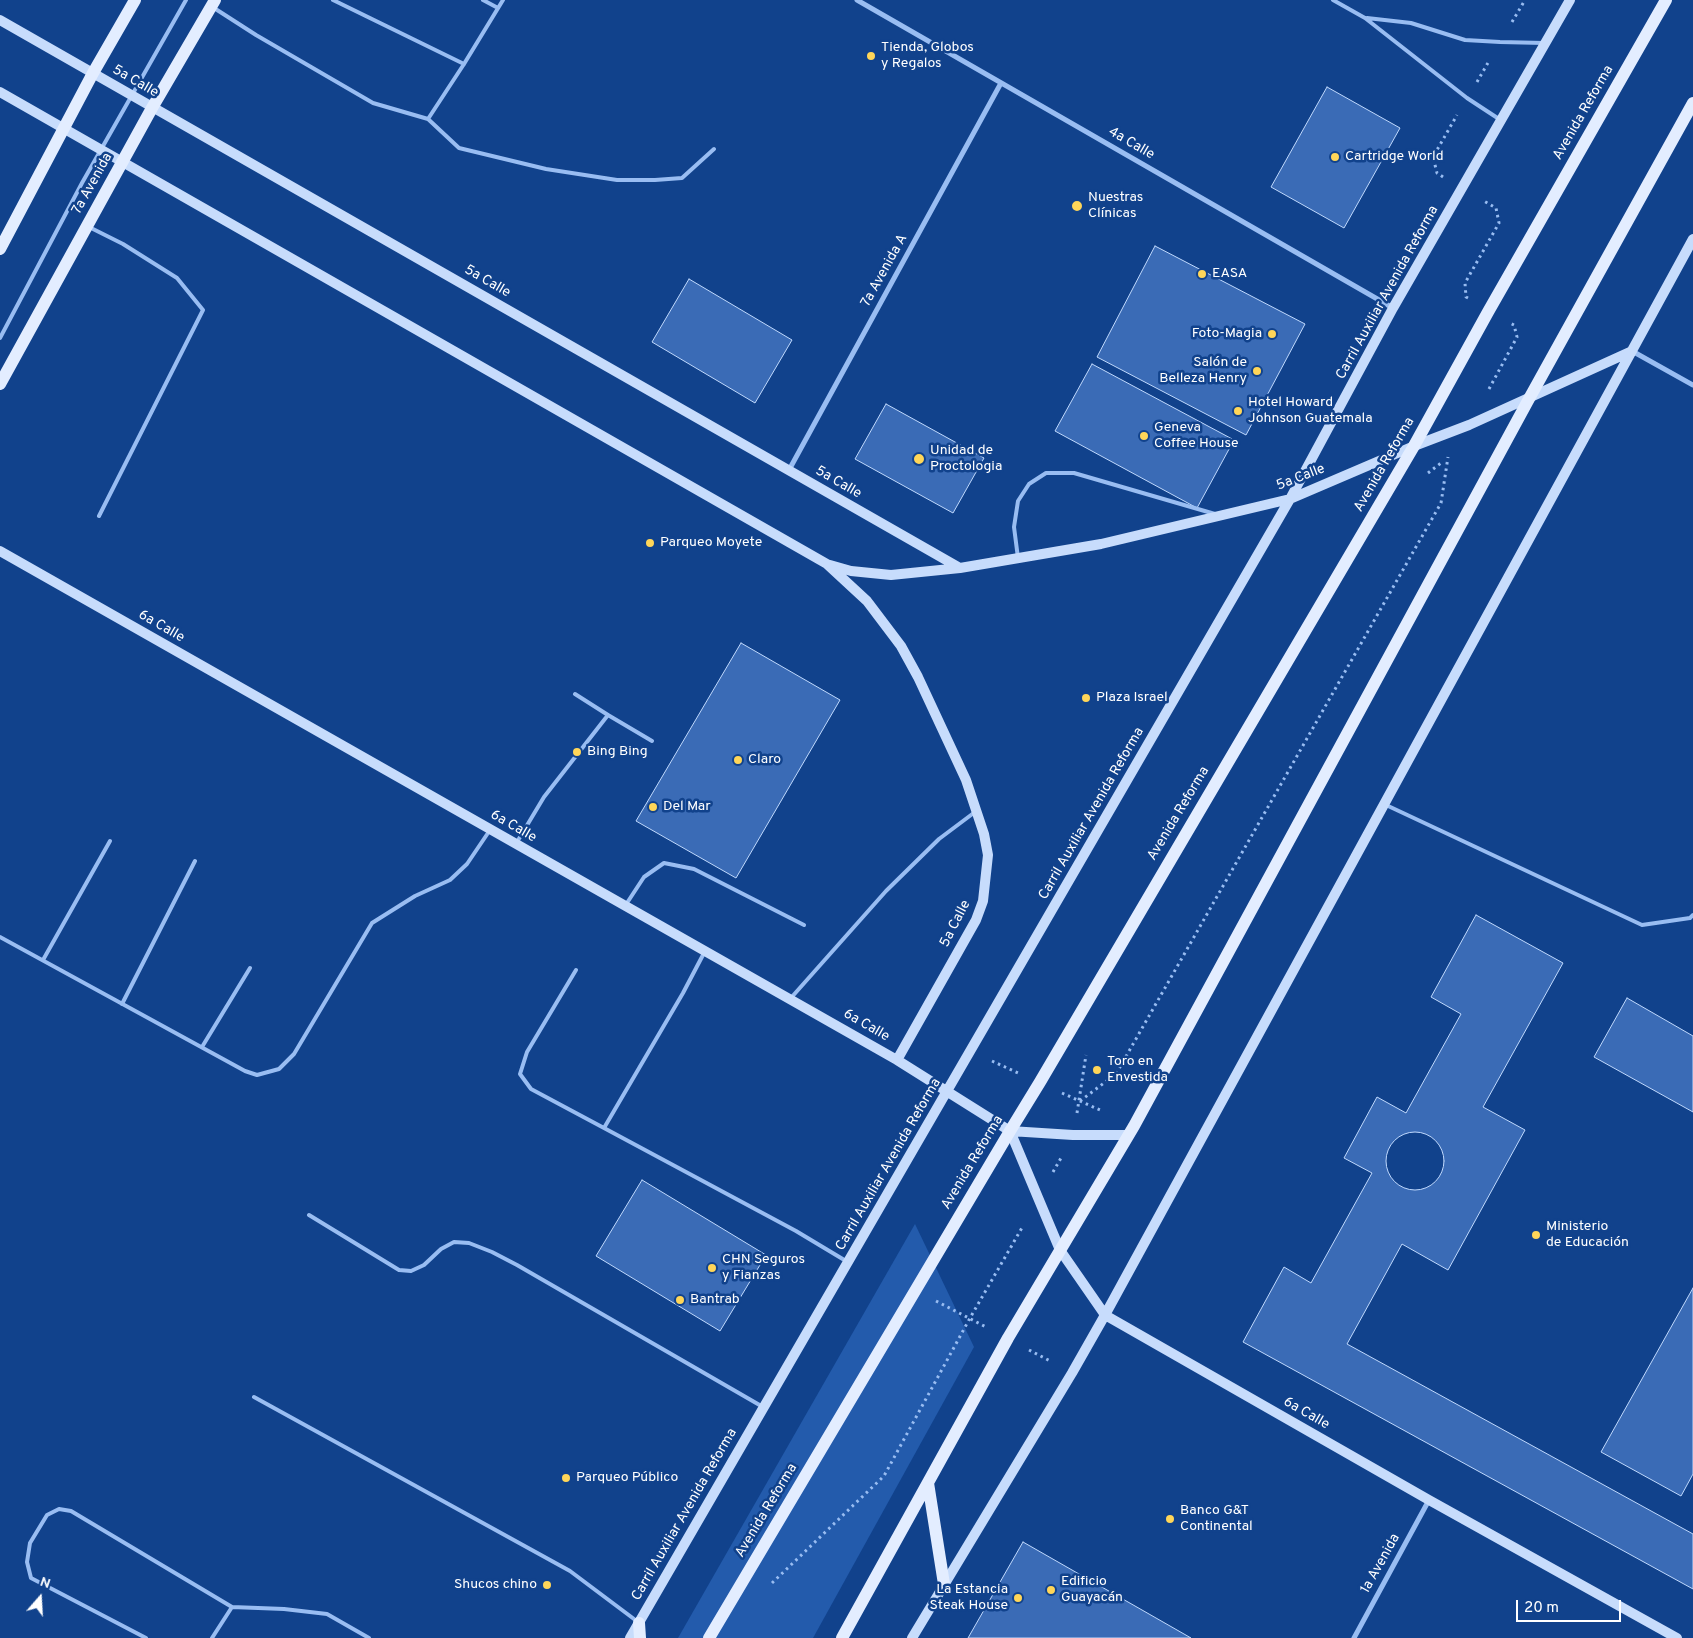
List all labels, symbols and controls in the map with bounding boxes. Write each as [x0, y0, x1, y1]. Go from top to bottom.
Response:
place label: Tienda, Globos y Regalos [881, 40, 974, 72]
marker: Tienda, Globos y Regalos [865, 50, 877, 62]
street label: 5a Calle [109, 62, 161, 102]
street label: Avenida Reforma [1550, 63, 1618, 163]
street label: 4a Calle [1105, 124, 1157, 164]
place label: Cartridge World [1345, 149, 1444, 165]
street label: 7a Avenida [69, 150, 117, 218]
marker: Cartridge World [1329, 151, 1341, 163]
place label: Nuestras Clínicas [1088, 190, 1143, 222]
marker: Nuestras Clínicas [1070, 199, 1084, 213]
street label: Carril Auxiliar Avenida Reforma [1333, 203, 1443, 383]
street label: 7a Avenida A [858, 232, 912, 310]
street label: 5a Calle [461, 262, 513, 302]
place label: EASA [1212, 266, 1247, 282]
marker: EASA [1196, 268, 1208, 280]
place label: Foto-Magia [1192, 326, 1262, 342]
marker: Foto-Magia [1266, 328, 1278, 340]
place label: Salón de Belleza Henry [1159, 355, 1247, 388]
marker: Salón de Belleza Henry [1251, 365, 1263, 377]
place label: Hotel Howard Johnson Guatemala [1248, 395, 1373, 428]
marker: Hotel Howard Johnson Guatemala [1232, 405, 1244, 417]
street label: Avenida Reforma [1351, 415, 1419, 515]
place label: Geneva Coffee House [1154, 420, 1238, 452]
marker: Geneva Coffee House [1138, 430, 1150, 442]
place label: Unidad de Proctologia [930, 443, 1002, 476]
marker: Unidad de Proctologia [912, 452, 926, 466]
street label: 5a Calle [1274, 461, 1328, 495]
street label: 5a Calle [812, 463, 864, 503]
place label: Parqueo Moyete [660, 535, 762, 551]
marker: Parqueo Moyete [644, 537, 656, 549]
street label: 6a Calle [135, 607, 187, 647]
place label: Plaza Israel [1096, 690, 1168, 706]
marker: Plaza Israel [1080, 692, 1092, 704]
street label: Carril Auxiliar Avenida Reforma [1036, 725, 1148, 903]
place label: Bing Bing [587, 744, 648, 760]
marker: Bing Bing [571, 746, 583, 758]
place label: Claro [748, 752, 781, 768]
marker: Claro [732, 754, 744, 766]
street label: Avenida Reforma [1144, 764, 1214, 864]
place label: Del Mar [663, 799, 711, 815]
marker: Del Mar [647, 801, 659, 813]
street label: 6a Calle [487, 807, 539, 847]
street label: 5a Calle [937, 898, 975, 950]
street label: 6a Calle [840, 1006, 892, 1046]
place label: Toro en Envestida [1107, 1054, 1168, 1086]
marker: Toro en Envestida [1091, 1064, 1103, 1076]
street label: Carril Auxiliar Avenida Reforma [833, 1076, 945, 1254]
street label: Avenida Reforma [938, 1113, 1008, 1213]
place label: Ministerio de Educación [1546, 1219, 1629, 1252]
marker: Ministerio de Educación [1530, 1229, 1542, 1241]
place label: CHN Seguros y Fianzas [722, 1252, 805, 1284]
marker: CHN Seguros y Fianzas [706, 1262, 718, 1274]
place label: Bantrab [690, 1292, 740, 1308]
marker: Bantrab [674, 1294, 686, 1306]
street label: 6a Calle [1280, 1394, 1332, 1434]
street label: Carril Auxiliar Avenida Reforma [629, 1426, 741, 1604]
street label: Avenida Reforma [732, 1461, 802, 1561]
place label: Parqueo Público [576, 1470, 678, 1486]
marker: Parqueo Público [560, 1472, 572, 1484]
place label: Banco G&T Continental [1180, 1503, 1253, 1535]
marker: Banco G&T Continental [1164, 1513, 1176, 1525]
street label: 1a Avenida [1358, 1531, 1404, 1597]
north arrow [15, 1573, 65, 1623]
text: N [38, 1574, 53, 1593]
place label: Edificio Guayacán [1061, 1574, 1123, 1606]
place label: Shucos chino [454, 1577, 537, 1593]
marker: Shucos chino [541, 1579, 553, 1591]
place label: La Estancia Steak House [930, 1582, 1008, 1614]
marker: Edificio Guayacán [1045, 1584, 1057, 1596]
scale bar [1518, 1590, 1623, 1622]
marker: La Estancia Steak House [1012, 1592, 1024, 1604]
text: 20 m [1524, 1599, 1559, 1618]

